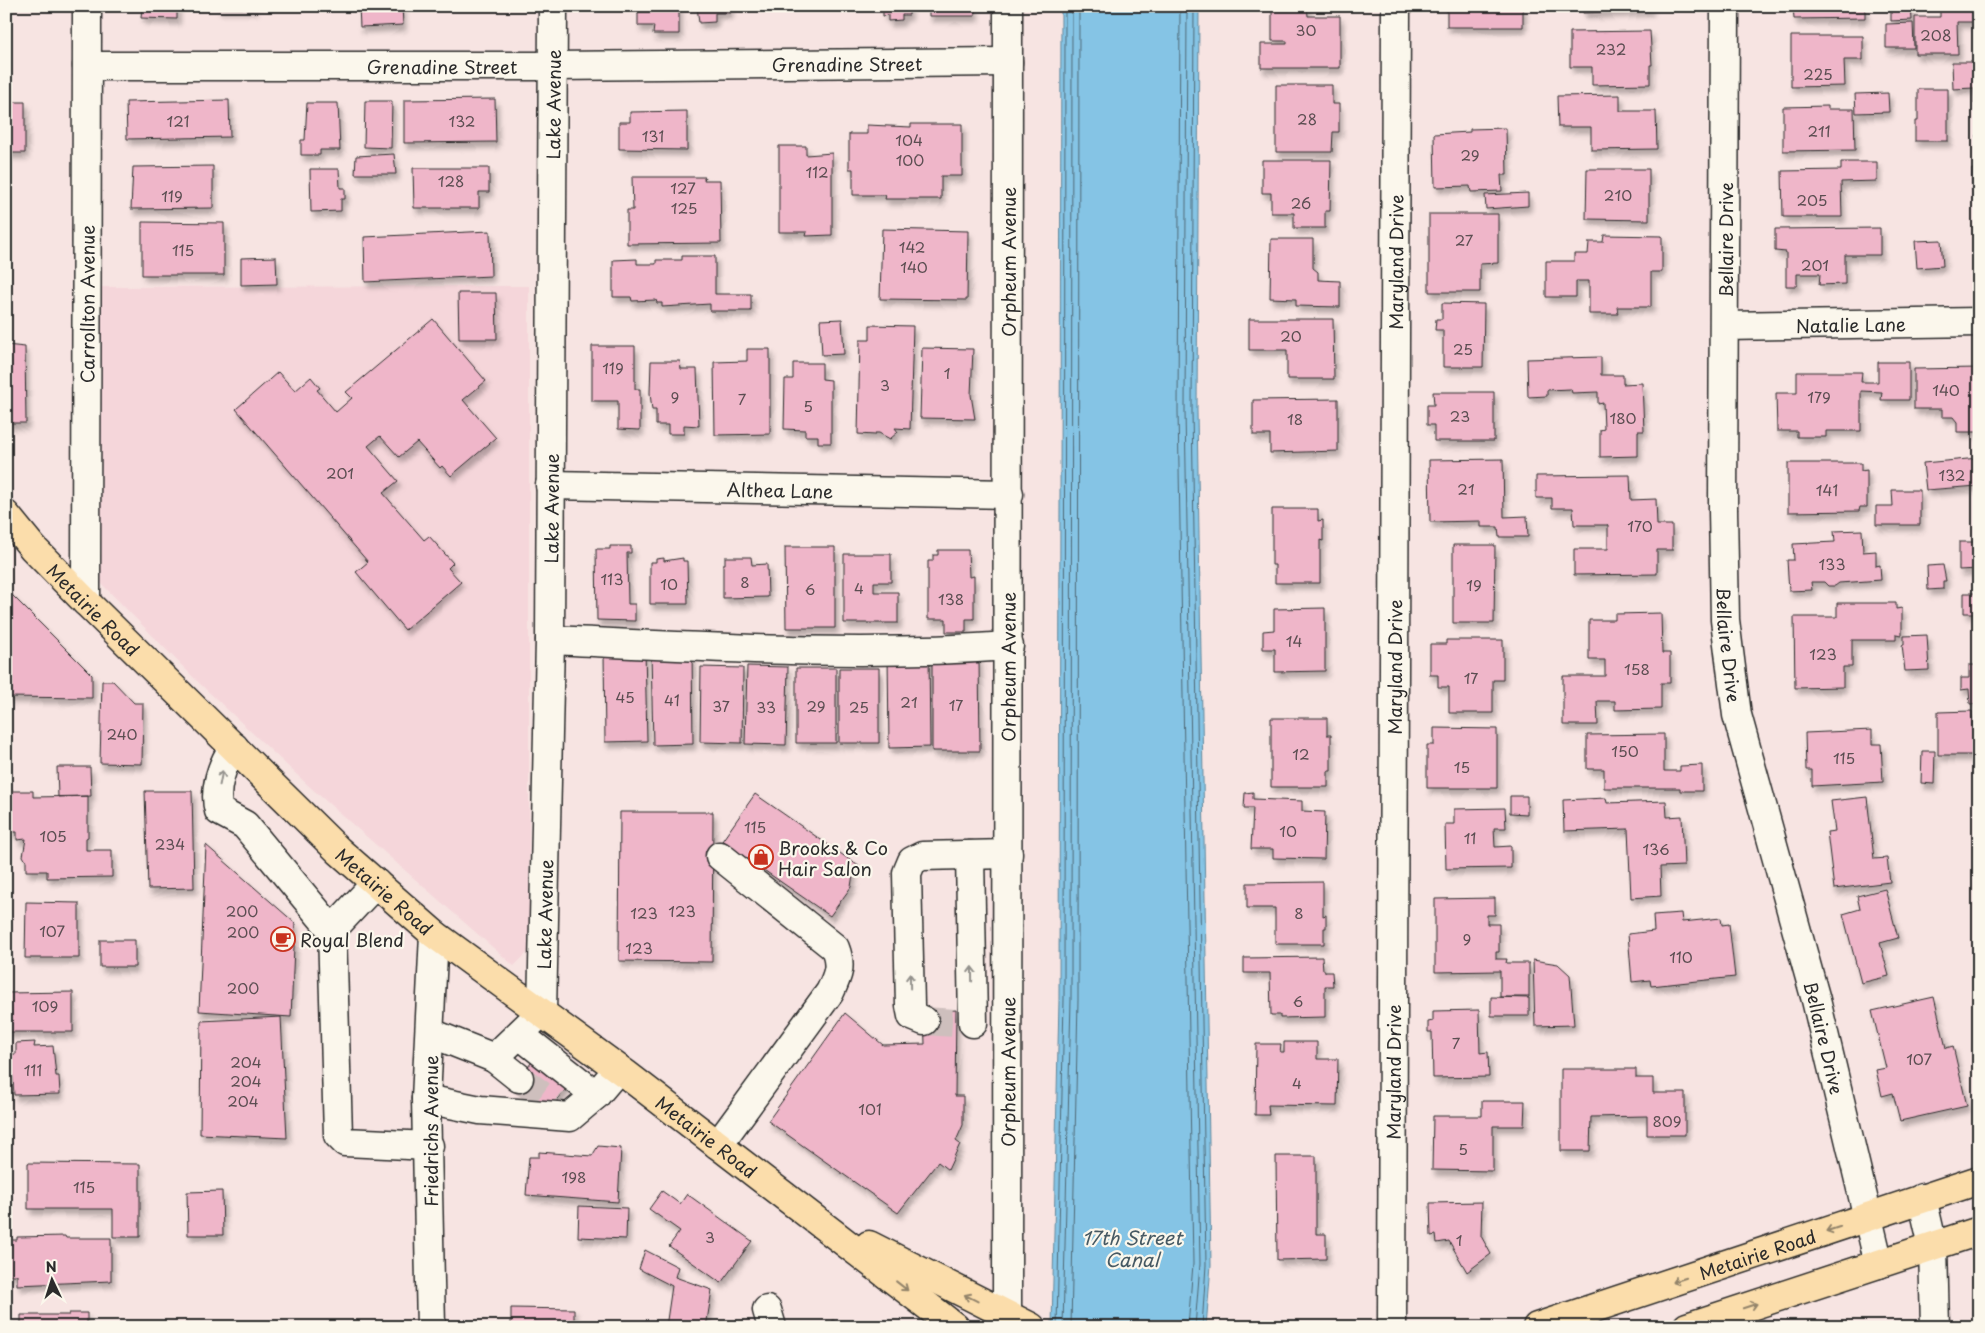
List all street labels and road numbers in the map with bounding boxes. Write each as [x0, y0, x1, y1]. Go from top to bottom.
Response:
street label: Lake Avenue [539, 49, 566, 159]
street label: Grenadine Street [772, 49, 922, 78]
street label: Grenadine Street [367, 53, 517, 80]
street label: Bellaire Drive [1712, 182, 1739, 298]
street label: Orpheum Avenue [994, 187, 1021, 337]
street label: Maryland Drive [1382, 194, 1409, 330]
street label: Carrollton Avenue [73, 225, 100, 383]
street label: Natalie Lane [1796, 310, 1906, 338]
street label: Lake Avenue [537, 453, 564, 563]
street label: Althea Lane [726, 475, 834, 504]
street label: Metairie Road [41, 557, 146, 662]
street label: Bellaire Drive [1711, 587, 1749, 704]
street label: Orpheum Avenue [994, 592, 1021, 742]
street label: Maryland Drive [1380, 599, 1408, 735]
street label: Metairie Road [330, 841, 439, 941]
street label: Lake Avenue [529, 859, 559, 970]
street label: Bellaire Drive [1798, 978, 1851, 1097]
street label: Orpheum Avenue [994, 997, 1021, 1147]
street label: Maryland Drive [1379, 1004, 1406, 1140]
street label: Friedrichs Avenue [417, 1055, 444, 1207]
street label: Metairie Road [650, 1089, 763, 1184]
street label: Metairie Road [1695, 1222, 1819, 1286]

